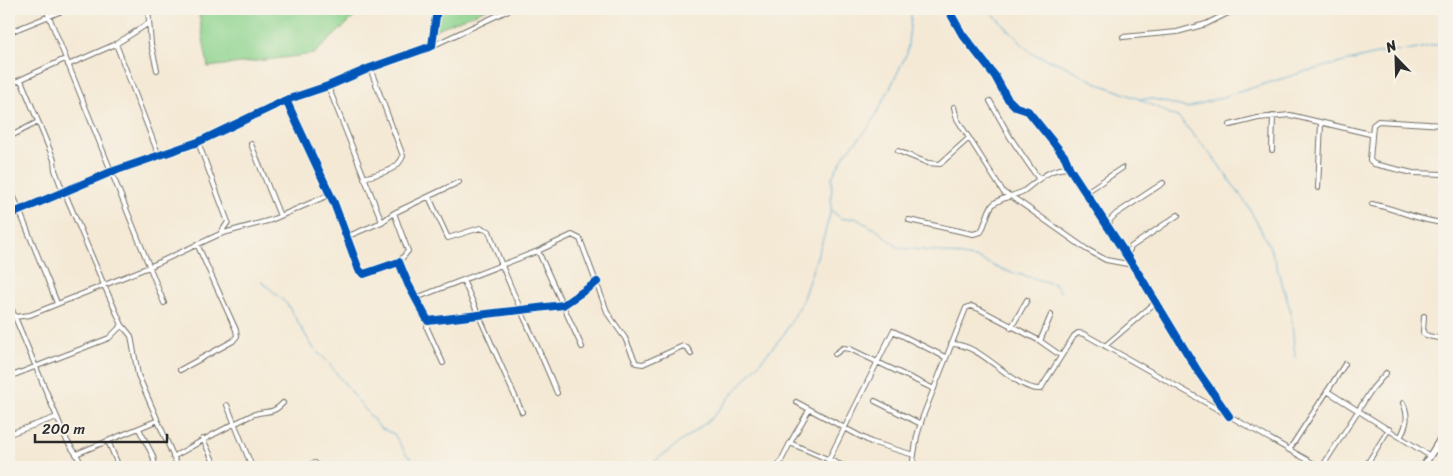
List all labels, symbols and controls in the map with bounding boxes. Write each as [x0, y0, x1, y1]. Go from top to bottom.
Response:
north arrow [1370, 32, 1420, 82]
text: N [1381, 33, 1401, 60]
scale bar [35, 411, 168, 443]
text: 200 m [42, 416, 86, 442]

